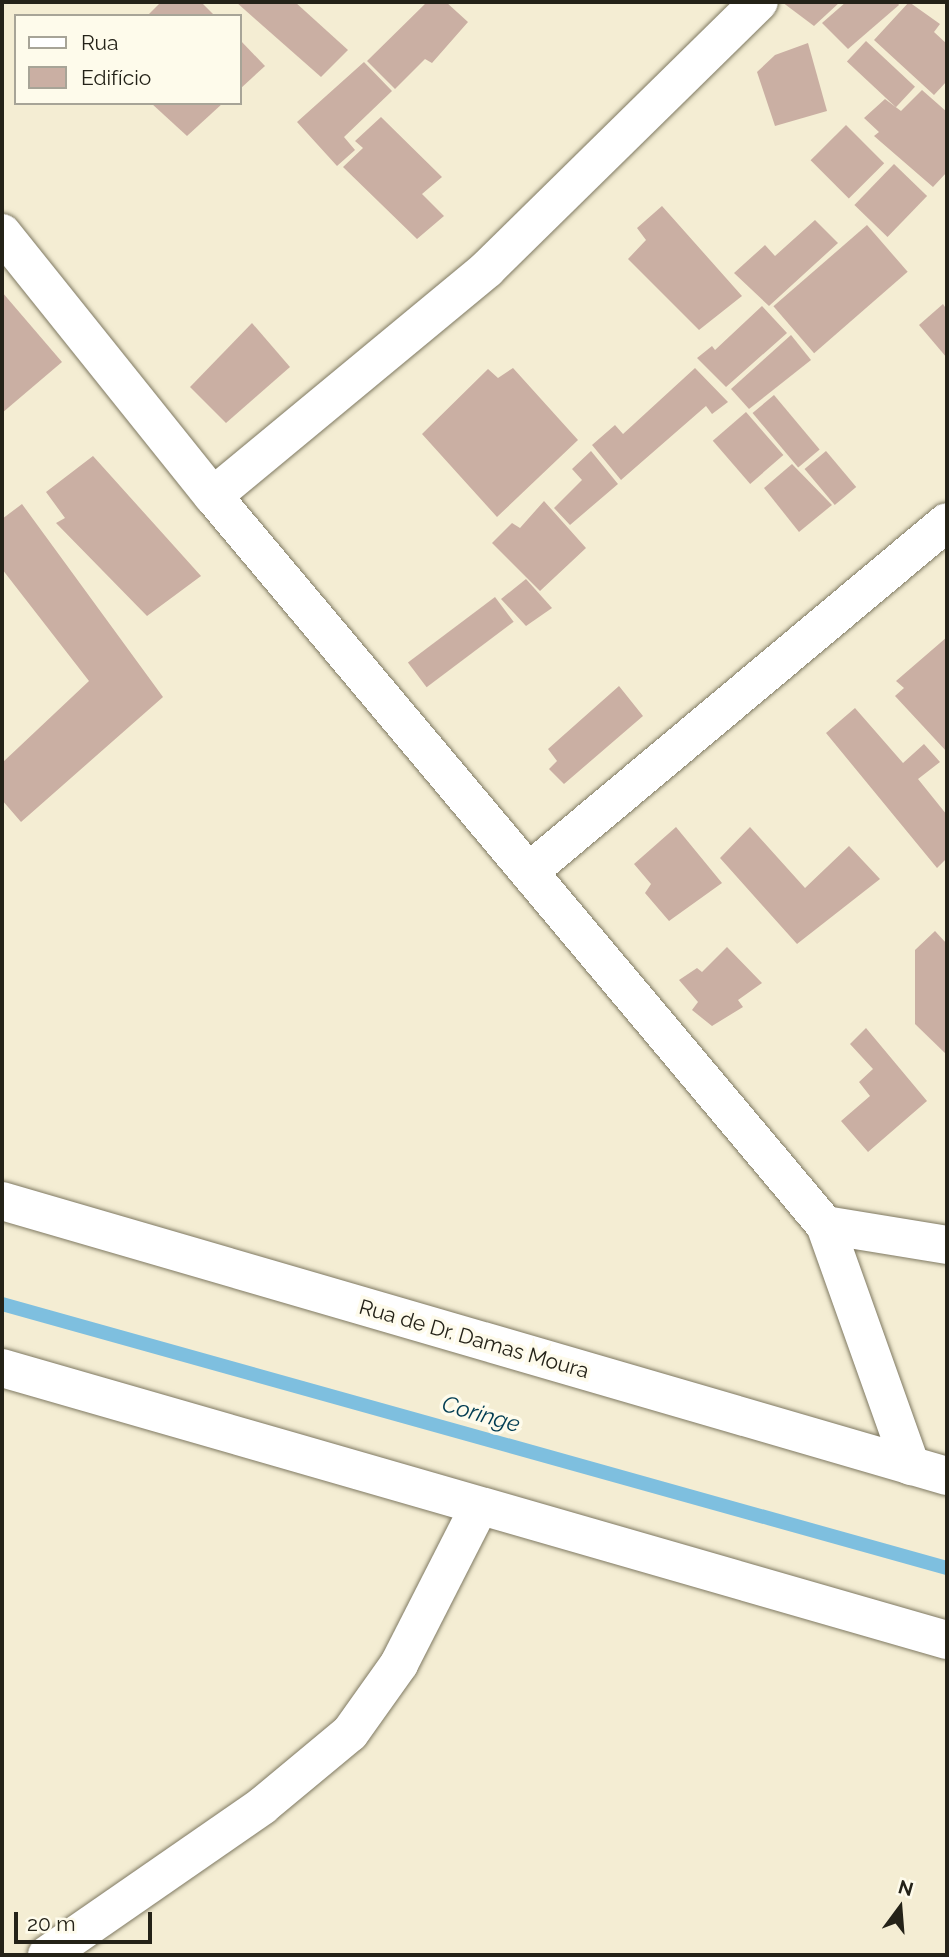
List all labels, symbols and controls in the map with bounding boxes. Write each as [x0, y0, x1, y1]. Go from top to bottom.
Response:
legend [14, 14, 242, 105]
text: Rua [81, 30, 118, 55]
text: Edifício [81, 65, 151, 90]
street label: Rua de Dr. Damas Moura [356, 1294, 592, 1384]
water label: Coringe [439, 1390, 523, 1438]
north arrow [865, 1873, 935, 1943]
text: N [896, 1875, 916, 1900]
scale bar [18, 1898, 156, 1942]
text: 20 m [27, 1911, 75, 1936]

